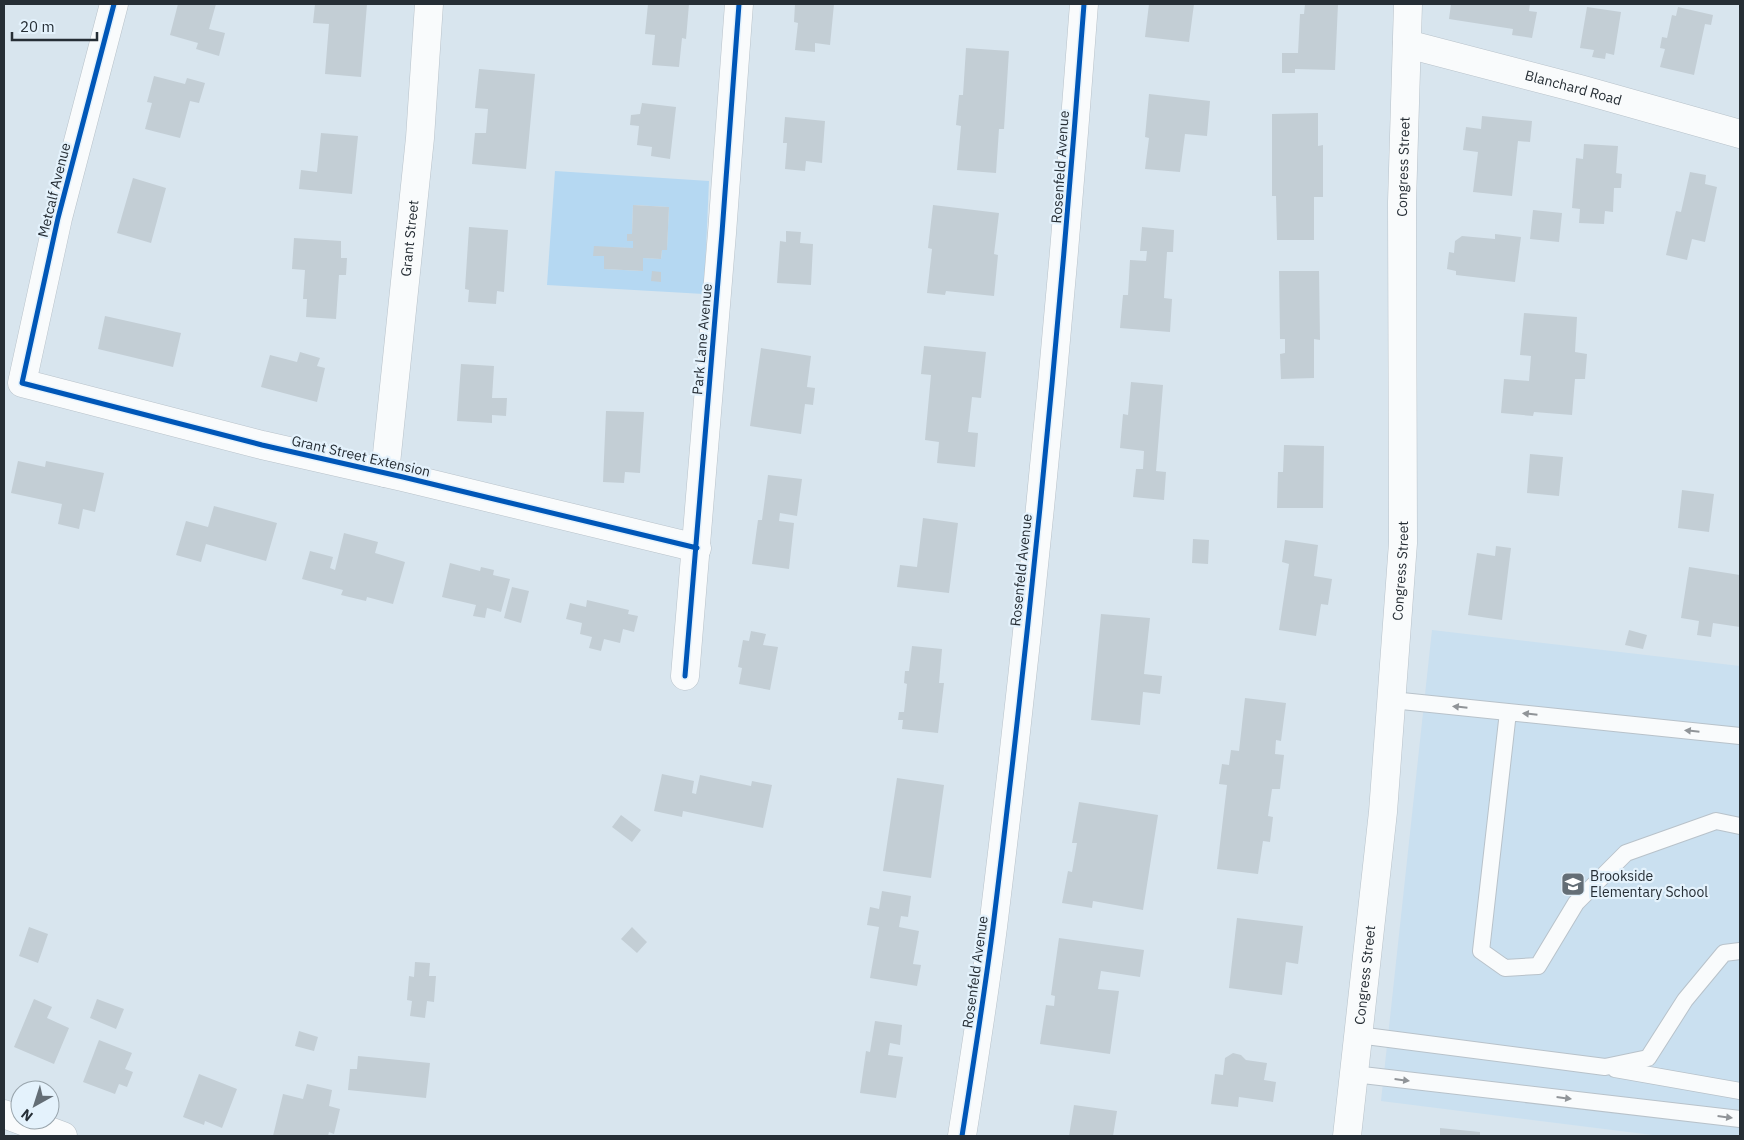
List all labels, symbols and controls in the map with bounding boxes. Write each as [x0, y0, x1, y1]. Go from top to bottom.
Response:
scale bar [12, 10, 98, 42]
text: 20 m [20, 17, 55, 36]
street label: Blanchard Road [1523, 66, 1624, 109]
street label: Rosenfeld Avenue [1047, 110, 1073, 224]
street label: Congress Street [1393, 116, 1414, 217]
street label: Metcalf Avenue [34, 141, 75, 239]
street label: Grant Street [397, 199, 422, 277]
street label: Park Lane Avenue [688, 282, 716, 395]
street label: Grant Street Extension [290, 431, 432, 481]
street label: Rosenfeld Avenue [1006, 512, 1036, 627]
street label: Congress Street [1388, 521, 1412, 621]
one-way arrow [1451, 703, 1467, 711]
one-way arrow [1522, 710, 1538, 718]
one-way arrow [1683, 727, 1699, 735]
place label: Brookside Elementary School [1590, 867, 1708, 901]
school or university icon: Brookside Elementary School [1560, 871, 1586, 897]
street label: Rosenfeld Avenue [958, 914, 992, 1029]
street label: Congress Street [1350, 924, 1379, 1026]
one-way arrow [1394, 1076, 1410, 1084]
north arrow [10, 1080, 60, 1130]
one-way arrow [1556, 1094, 1572, 1102]
text: N [17, 1105, 36, 1125]
one-way arrow [1717, 1113, 1733, 1121]

